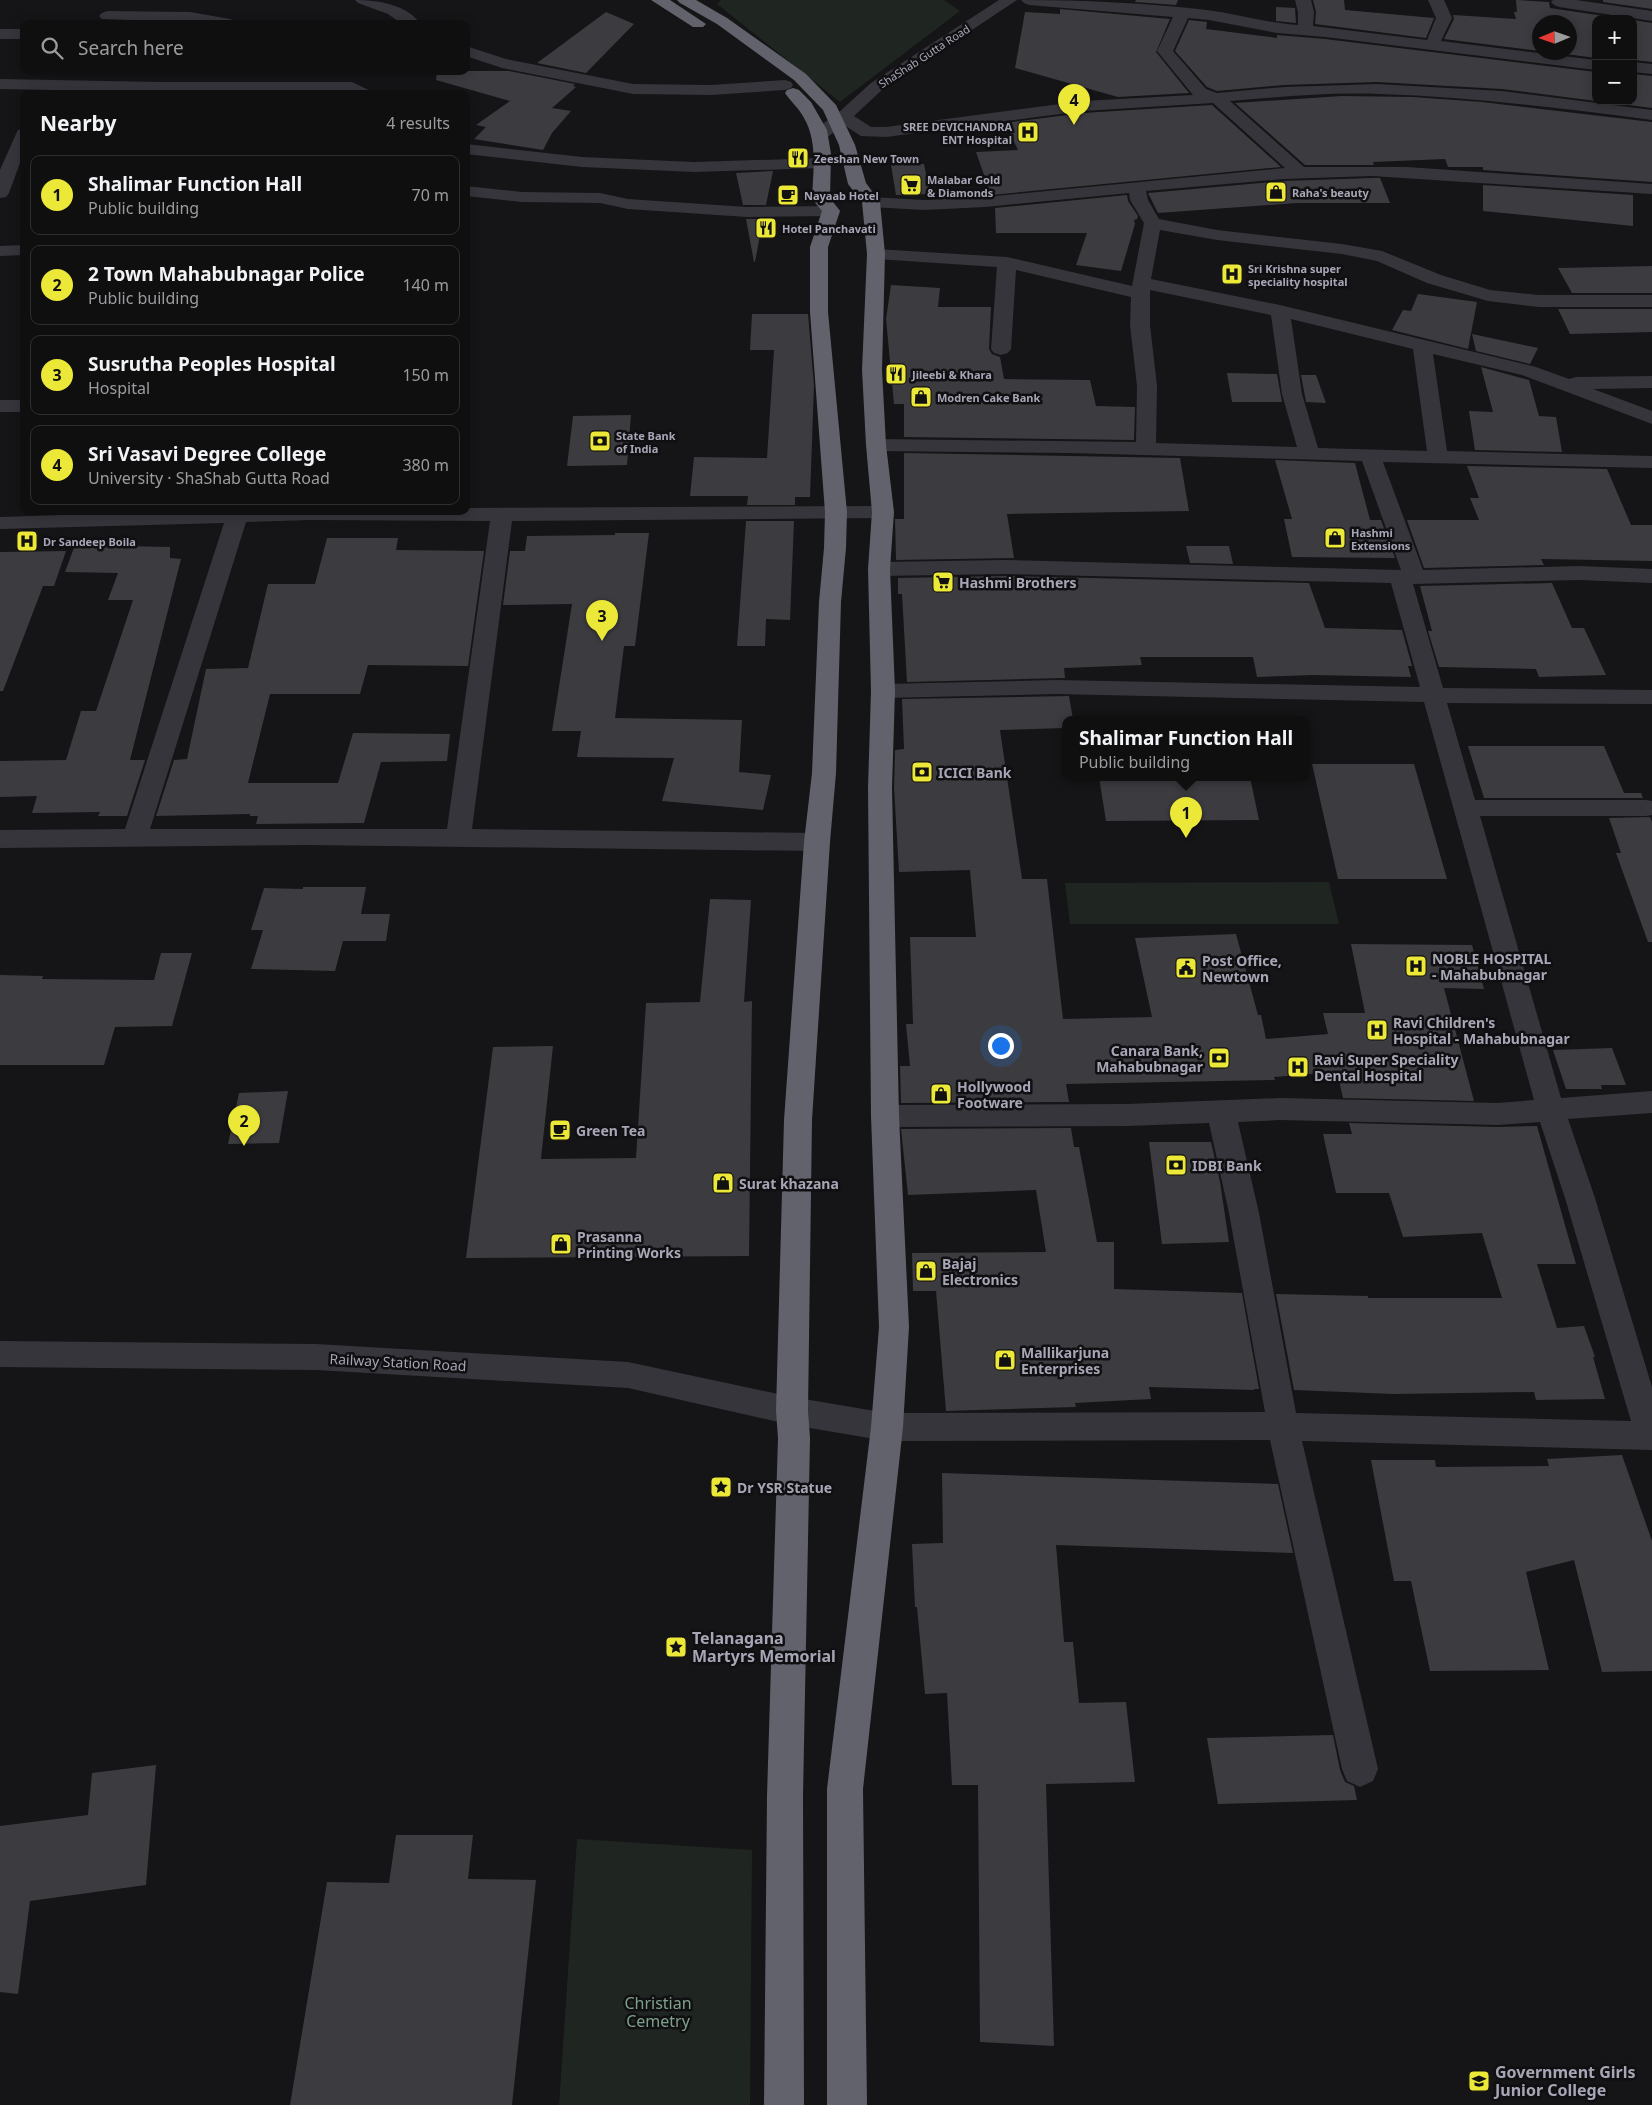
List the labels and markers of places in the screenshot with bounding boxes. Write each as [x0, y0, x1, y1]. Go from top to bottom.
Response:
pin: 4 [1058, 84, 1090, 125]
place label: SREE DEVICHANDRA ENT Hospital [903, 119, 1012, 147]
hospital icon: SREE DEVICHANDRA ENT Hospital [1016, 120, 1040, 144]
restaurant icon: Zeeshan New Town [786, 146, 810, 170]
place label: Zeeshan New Town [814, 151, 919, 166]
place label: Malabar Gold & Diamonds [927, 172, 1000, 200]
supermarket icon: Malabar Gold & Diamonds [899, 173, 923, 197]
shop icon: Raha's beauty [1264, 180, 1288, 204]
cafe icon: Nayaab Hotel [776, 183, 800, 207]
place label: Raha's beauty [1292, 185, 1369, 200]
place label: Nayaab Hotel [804, 188, 879, 203]
restaurant icon: Hotel Panchavati [754, 216, 778, 240]
place label: Hotel Panchavati [782, 221, 876, 236]
place label: Sri Krishna super speciality hospital [1248, 261, 1348, 289]
hospital icon: Sri Krishna super speciality hospital [1220, 262, 1244, 286]
restaurant icon: Jileebi & Khara [884, 362, 908, 386]
place label: Jileebi & Khara [911, 367, 992, 382]
shop icon: Modren Cake Bank [909, 385, 933, 409]
place label: Modren Cake Bank [937, 390, 1040, 405]
place label: State Bank of India [616, 428, 676, 456]
bank icon: State Bank of India [588, 429, 612, 453]
place label: Hashmi Extensions [1351, 525, 1411, 553]
shop icon: Hashmi Extensions [1323, 526, 1347, 550]
hospital icon: Dr Sandeep Boila [15, 529, 39, 553]
place label: Dr Sandeep Boila [43, 534, 136, 549]
supermarket icon: Hashmi Brothers [931, 570, 955, 594]
place label: Hashmi Brothers [959, 573, 1077, 592]
pin: 3 [586, 600, 618, 641]
bank icon: ICICI Bank [910, 760, 934, 784]
place label: ICICI Bank [938, 763, 1012, 782]
pin: 1 [1170, 797, 1202, 838]
place label: NOBLE HOSPITAL - Mahabubnagar [1432, 949, 1551, 984]
place label: Post Office, Newtown [1202, 951, 1282, 986]
hospital icon: NOBLE HOSPITAL - Mahabubnagar [1404, 954, 1428, 978]
public building icon: Post Office, Newtown [1174, 956, 1198, 980]
place label: Ravi Children's Hospital - Mahabubnagar [1393, 1013, 1571, 1048]
hospital icon: Ravi Children's Hospital - Mahabubnagar [1365, 1018, 1389, 1042]
place label: Canara Bank, Mahabubnagar [1096, 1041, 1204, 1076]
bank icon: Canara Bank, Mahabubnagar [1207, 1046, 1231, 1070]
place label: Ravi Super Speciality Dental Hospital [1314, 1050, 1458, 1085]
hospital icon: Ravi Super Speciality Dental Hospital [1286, 1055, 1310, 1079]
place label: Hollywood Footware [957, 1077, 1031, 1112]
shop icon: Hollywood Footware [929, 1082, 953, 1106]
pin: 2 [228, 1105, 260, 1146]
cafe icon: Green Tea [548, 1118, 572, 1142]
place label: Green Tea [576, 1121, 645, 1140]
bank icon: IDBI Bank [1164, 1153, 1188, 1177]
place label: IDBI Bank [1192, 1156, 1262, 1175]
shop icon: Surat khazana [711, 1171, 735, 1195]
place label: Surat khazana [739, 1174, 839, 1193]
place label: Prasanna Printing Works [577, 1227, 681, 1262]
shop icon: Prasanna Printing Works [549, 1232, 573, 1256]
place label: Bajaj Electronics [942, 1254, 1018, 1289]
shop icon: Bajaj Electronics [914, 1259, 938, 1283]
place label: Mallikarjuna Enterprises [1021, 1343, 1109, 1378]
shop icon: Mallikarjuna Enterprises [993, 1348, 1017, 1372]
place icon: Dr YSR Statue [709, 1475, 733, 1499]
place label: Dr YSR Statue [737, 1478, 832, 1497]
place label: Telanagana Martyrs Memorial [692, 1627, 836, 1667]
place icon: Telanagana Martyrs Memorial [664, 1635, 688, 1659]
place label: Government Girls Junior College [1493, 2061, 1635, 2101]
school or university icon: Government Girls Junior College [1467, 2069, 1491, 2093]

